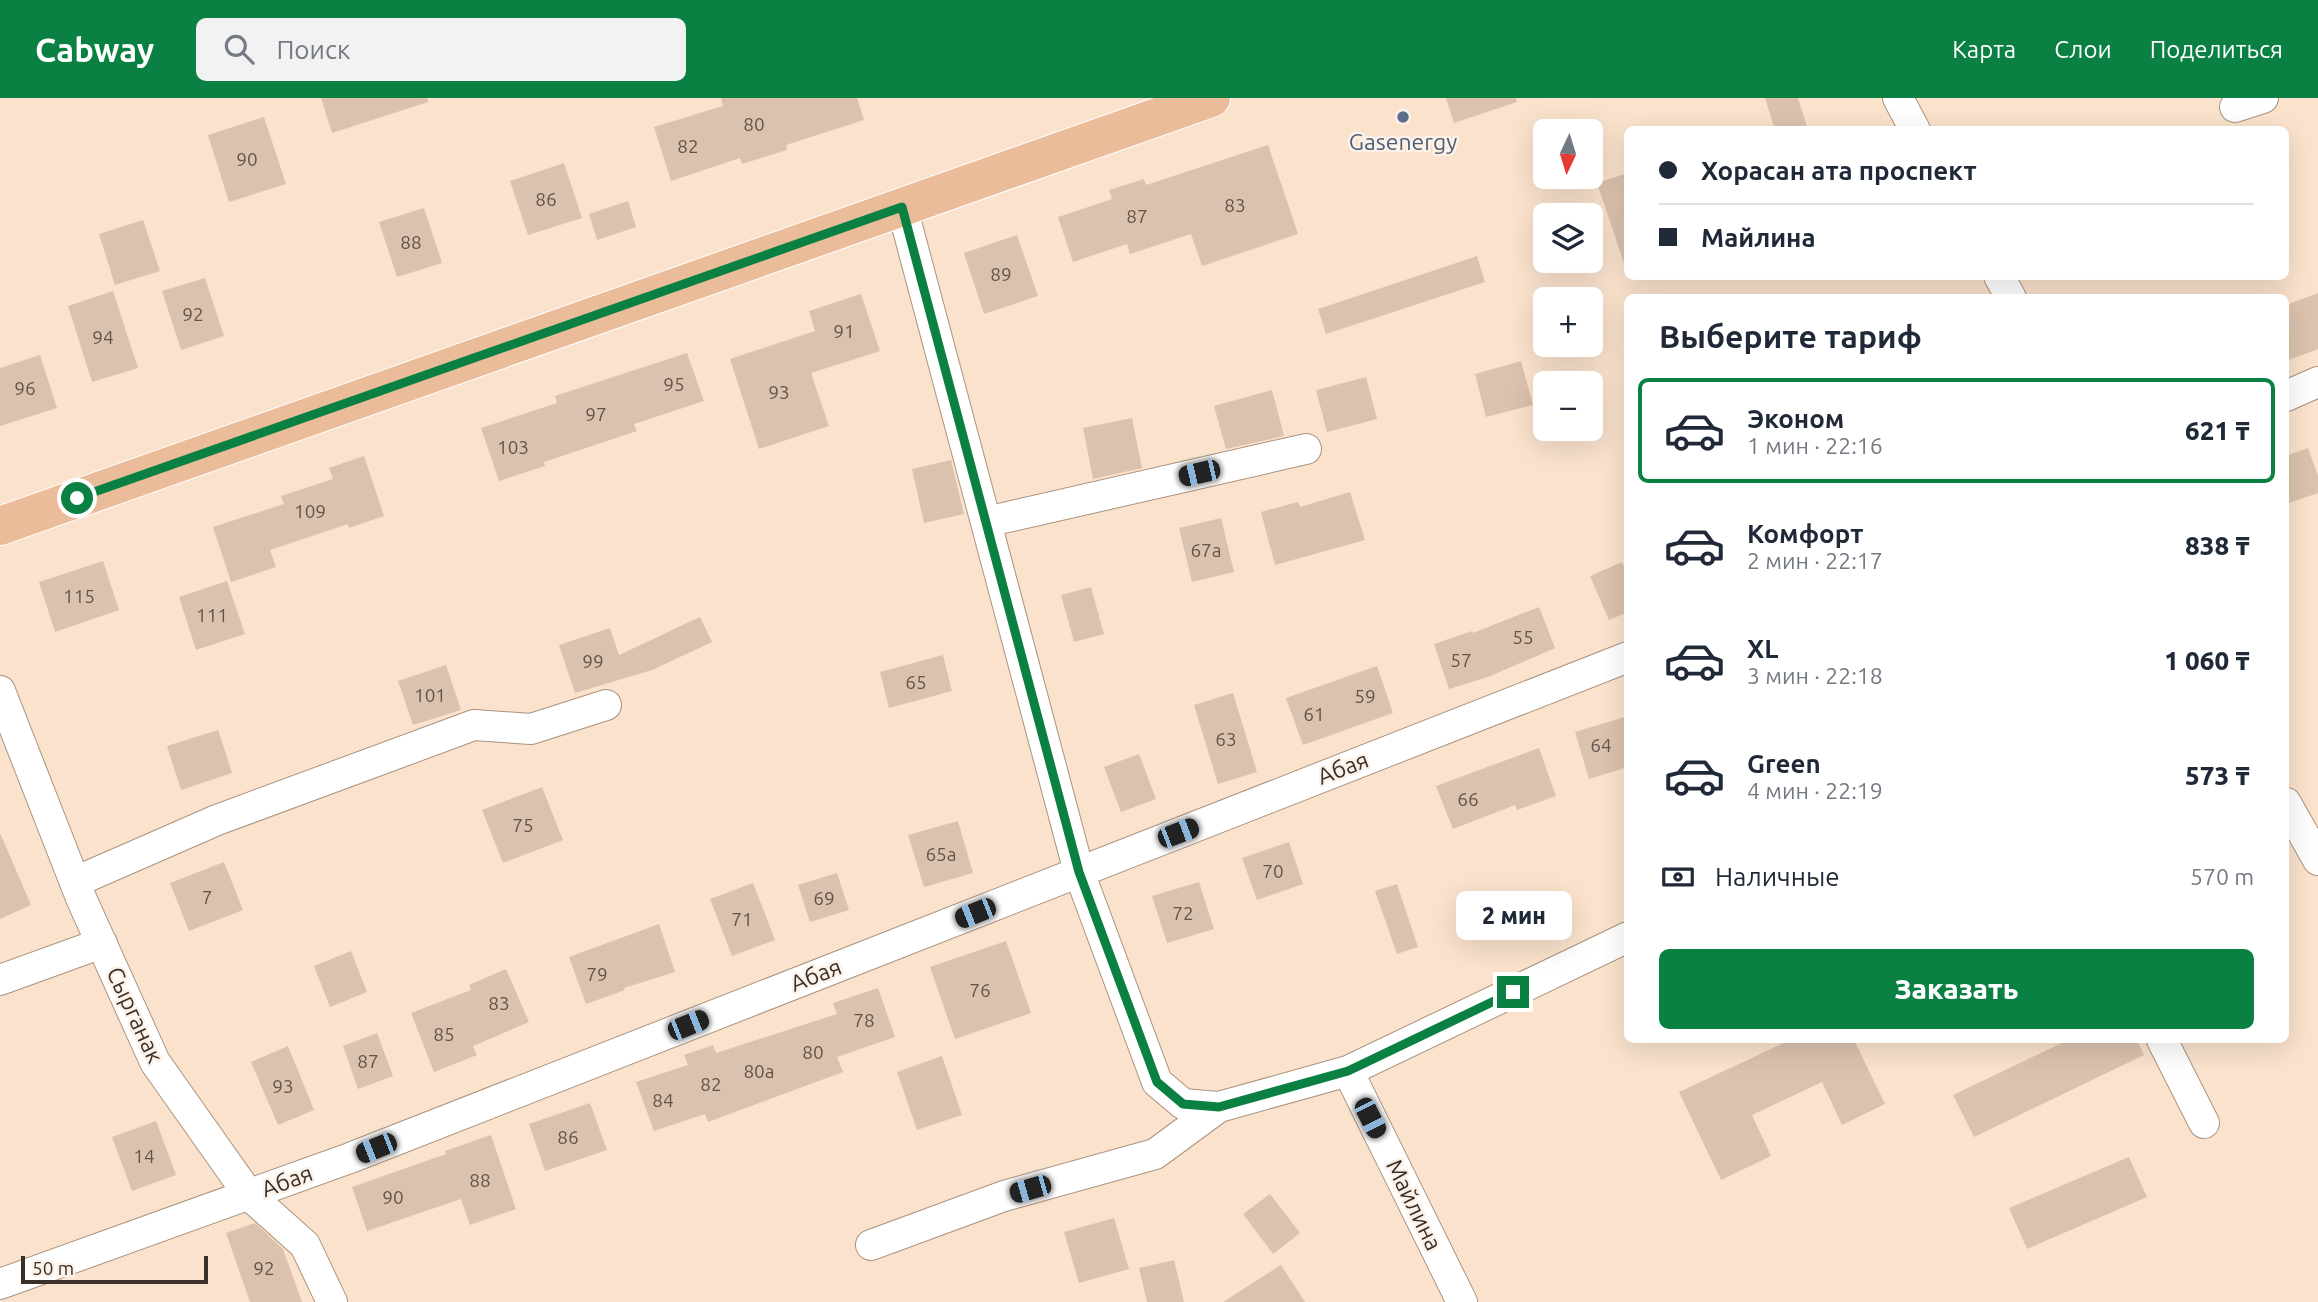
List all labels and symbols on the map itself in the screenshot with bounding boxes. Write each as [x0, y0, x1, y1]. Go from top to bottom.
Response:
marker: Gasenergy [1395, 109, 1411, 125]
house number: 80 [743, 113, 765, 135]
north arrow [1533, 119, 1603, 189]
place label: Gasenergy [1349, 129, 1457, 154]
house number: 82 [677, 135, 699, 157]
house number: 90 [236, 148, 258, 170]
house number: 86 [535, 188, 557, 210]
house number: 83 [1224, 194, 1246, 216]
house number: 87 [1126, 205, 1148, 227]
house number: 88 [400, 231, 422, 253]
house number: 89 [990, 263, 1012, 285]
house number: 92 [182, 303, 204, 325]
house number: 91 [833, 320, 855, 342]
house number: 94 [92, 326, 114, 348]
house number: 95 [663, 373, 685, 395]
house number: 96 [14, 377, 36, 399]
house number: 93 [768, 381, 790, 403]
house number: 97 [585, 403, 607, 425]
house number: 103 [497, 436, 529, 458]
car [1177, 458, 1222, 488]
route start [61, 482, 93, 514]
house number: 109 [294, 500, 326, 522]
house number: 67а [1190, 539, 1222, 561]
house number: 115 [63, 585, 95, 607]
house number: 111 [196, 604, 228, 626]
house number: 55 [1512, 626, 1534, 648]
house number: 57 [1450, 649, 1472, 671]
house number: 99 [582, 650, 604, 672]
house number: 65 [905, 671, 927, 693]
house number: 101 [414, 684, 446, 706]
house number: 59 [1354, 685, 1376, 707]
house number: 61 [1303, 703, 1325, 725]
house number: 63 [1215, 728, 1237, 750]
house number: 64 [1590, 734, 1612, 756]
street label: Абая [1314, 746, 1372, 789]
house number: 66 [1457, 788, 1479, 810]
house number: 75 [512, 814, 534, 836]
car [1155, 816, 1202, 850]
house number: 65а [925, 843, 957, 865]
house number: 70 [1262, 860, 1284, 882]
house number: 7 [202, 886, 212, 908]
house number: 69 [813, 887, 835, 909]
callout: 2 мин [1455, 890, 1571, 940]
car [952, 895, 999, 931]
house number: 72 [1172, 902, 1194, 924]
house number: 71 [731, 908, 753, 930]
street label: Абая [787, 953, 845, 996]
street label: Сырганак [102, 963, 169, 1067]
house number: 79 [586, 963, 608, 985]
route end [1497, 976, 1529, 1008]
house number: 76 [969, 979, 991, 1001]
house number: 83 [488, 992, 510, 1014]
car [665, 1007, 712, 1043]
house number: 78 [853, 1009, 875, 1031]
house number: 85 [433, 1023, 455, 1045]
house number: 80 [802, 1041, 824, 1063]
house number: 87 [357, 1050, 379, 1072]
house number: 80а [743, 1060, 775, 1082]
house number: 82 [700, 1073, 722, 1095]
house number: 93 [272, 1075, 294, 1097]
house number: 84 [652, 1089, 674, 1111]
car [1352, 1095, 1389, 1141]
house number: 86 [557, 1126, 579, 1148]
car [353, 1130, 400, 1166]
house number: 14 [133, 1145, 155, 1167]
street label: Майлина [1382, 1155, 1447, 1254]
street label: Абая [258, 1160, 316, 1201]
house number: 88 [469, 1169, 491, 1191]
car [1007, 1173, 1054, 1205]
house number: 90 [382, 1186, 404, 1208]
scale bar [21, 1253, 208, 1285]
house number: 92 [253, 1257, 275, 1279]

